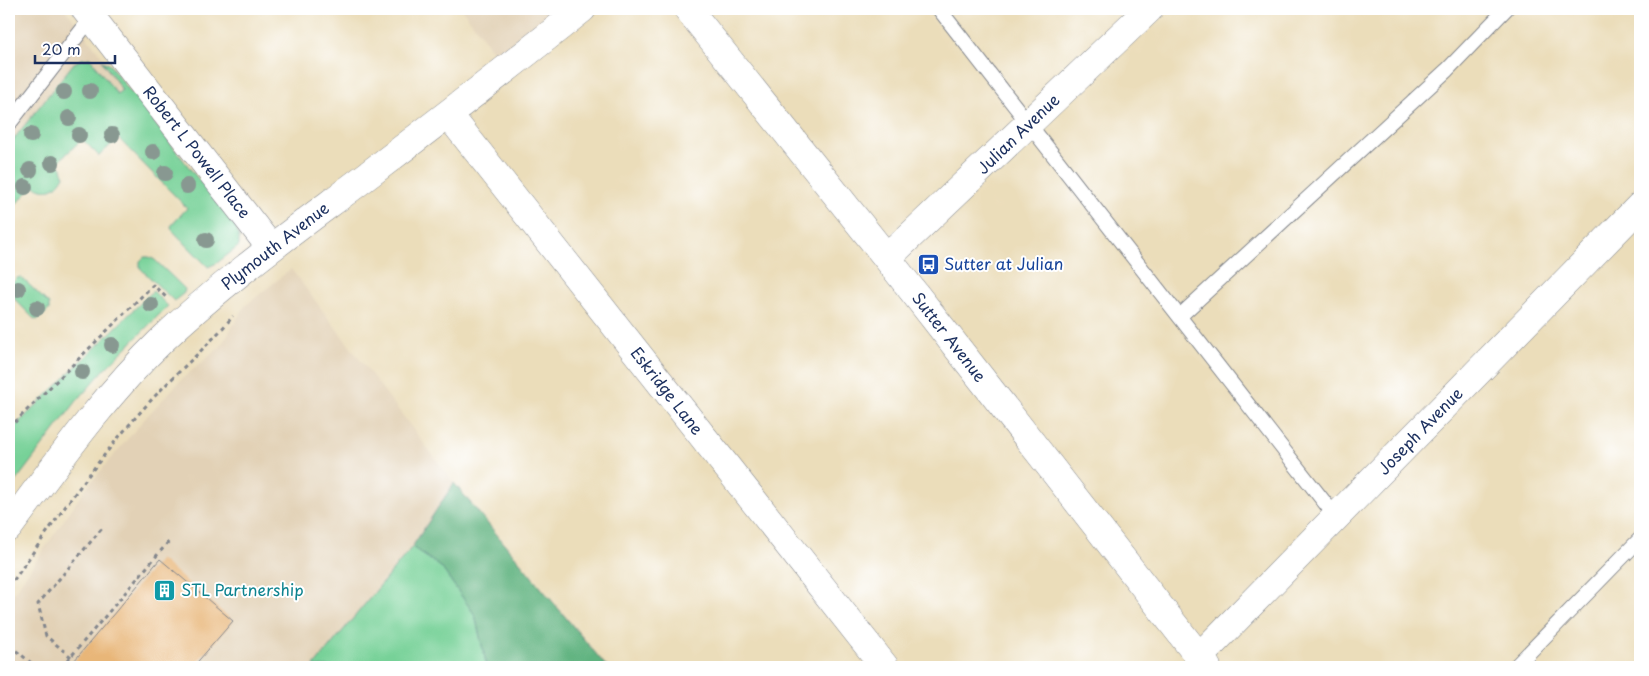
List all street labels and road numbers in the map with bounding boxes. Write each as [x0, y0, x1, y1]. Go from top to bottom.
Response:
street label: Robert L Powell Place [138, 80, 257, 223]
street label: Julian Avenue [970, 87, 1064, 179]
street label: Plymouth Avenue [215, 195, 334, 295]
street label: Sutter Avenue [907, 286, 993, 387]
street label: Eskridge Lane [626, 341, 710, 440]
street label: Joseph Avenue [1371, 381, 1468, 479]

